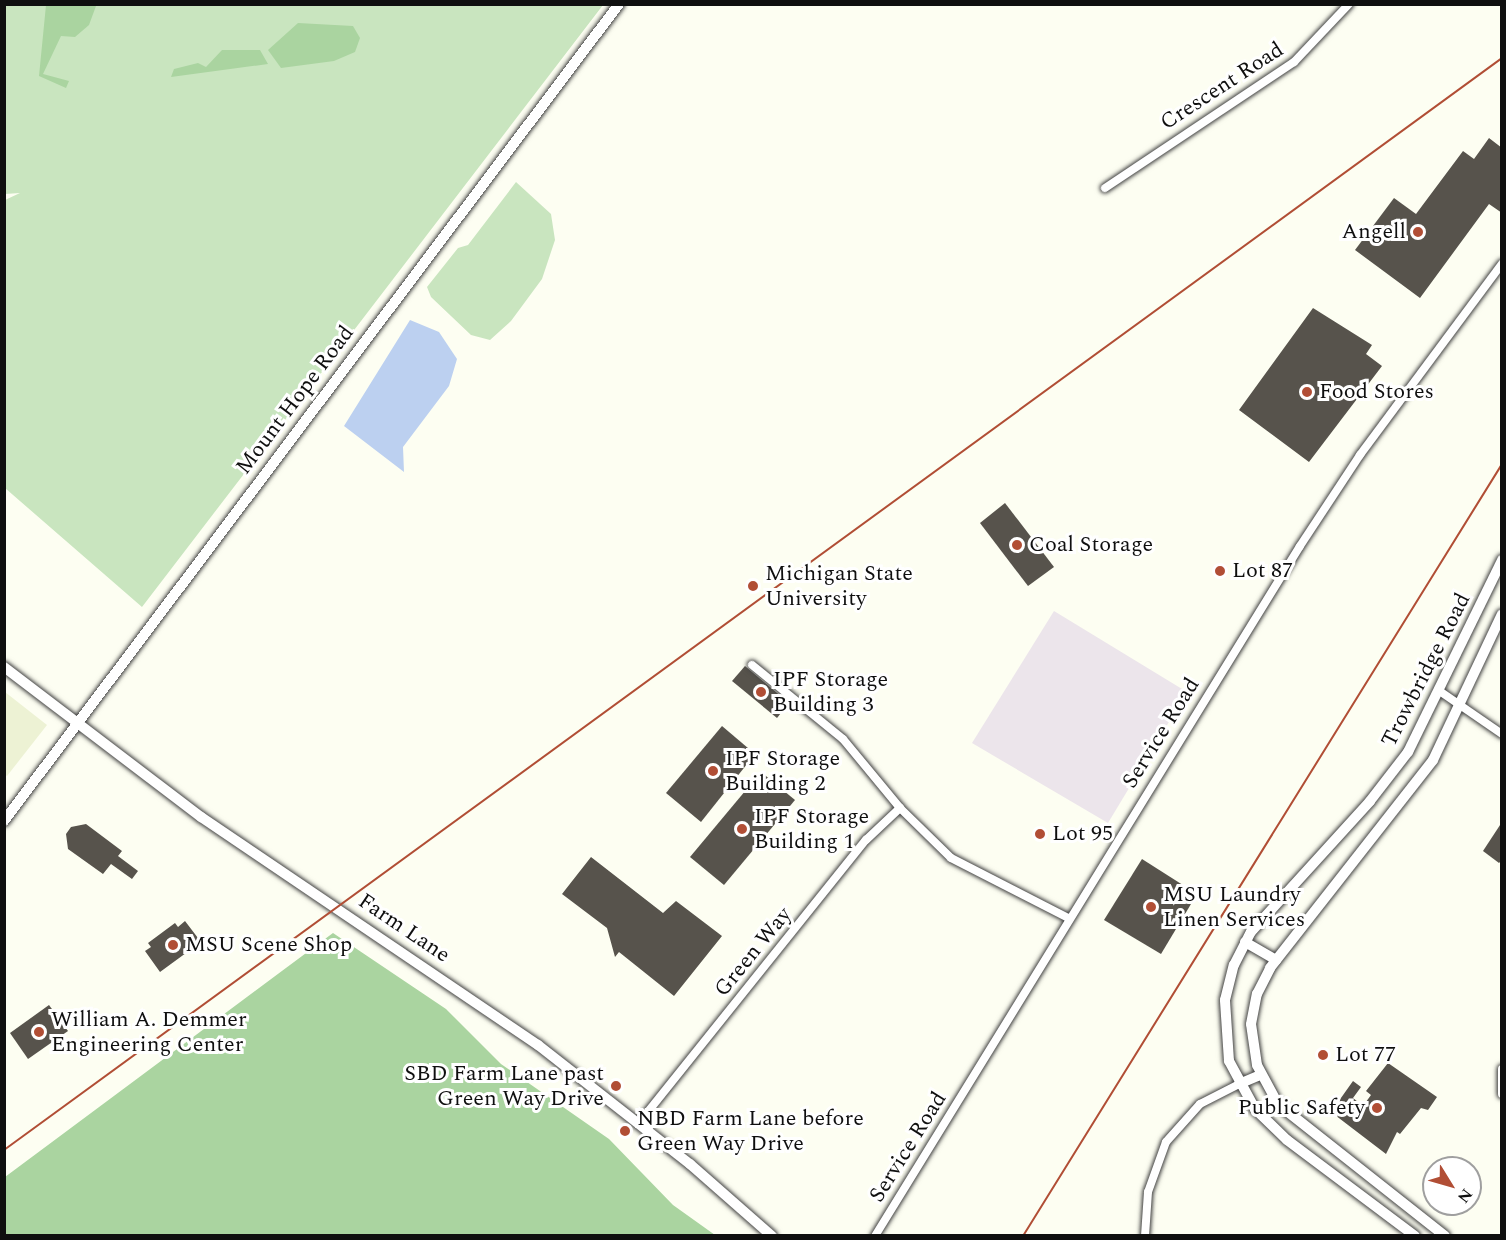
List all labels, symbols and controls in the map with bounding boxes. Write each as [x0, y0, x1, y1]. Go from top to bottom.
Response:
street label: Crescent Road [1155, 36, 1289, 136]
place label: Angell [1341, 219, 1406, 245]
marker: Angell [1411, 225, 1425, 239]
street label: Mount Hope Road [230, 320, 360, 480]
place label: Food Stores [1319, 379, 1434, 405]
marker: Food Stores [1300, 385, 1314, 399]
place label: Coal Storage [1029, 532, 1153, 558]
marker: Coal Storage [1010, 538, 1024, 552]
place label: Lot 87 [1232, 558, 1293, 584]
place label: Michigan State University [765, 560, 913, 612]
marker: Lot 87 [1213, 564, 1227, 578]
marker: Michigan State University [746, 579, 760, 593]
street label: Trowbridge Road [1376, 589, 1476, 751]
place label: IPF Storage Building 3 [773, 666, 888, 718]
street label: Service Road [1117, 673, 1205, 793]
marker: IPF Storage Building 3 [754, 685, 768, 699]
place label: IPF Storage Building 2 [725, 745, 840, 796]
marker: IPF Storage Building 2 [706, 764, 720, 778]
place label: IPF Storage Building 1 [754, 803, 869, 854]
place label: Lot 95 [1052, 821, 1113, 847]
marker: IPF Storage Building 1 [735, 822, 749, 836]
marker: Lot 95 [1033, 827, 1047, 841]
place label: MSU Laundry Linen Services [1163, 881, 1305, 932]
street label: Farm Lane [353, 888, 455, 968]
marker: MSU Laundry Linen Services [1144, 900, 1158, 914]
street label: Green Way [709, 902, 797, 1002]
place label: MSU Scene Shop [185, 932, 352, 958]
marker: MSU Scene Shop [166, 938, 180, 952]
place label: William A. Demmer Engineering Center [51, 1006, 247, 1058]
marker: William A. Demmer Engineering Center [32, 1025, 46, 1039]
place label: Lot 77 [1335, 1042, 1396, 1068]
marker: Lot 77 [1316, 1048, 1330, 1062]
place label: SBD Farm Lane past Green Way Drive [404, 1060, 604, 1112]
marker: SBD Farm Lane past Green Way Drive [609, 1079, 623, 1093]
street label: Service Road [864, 1087, 952, 1207]
place label: Public Safety [1238, 1095, 1365, 1121]
marker: Public Safety [1370, 1101, 1384, 1115]
place label: NBD Farm Lane before Green Way Drive [637, 1105, 864, 1156]
marker: NBD Farm Lane before Green Way Drive [618, 1124, 632, 1138]
north arrow [1422, 1156, 1482, 1216]
text: N [1451, 1183, 1478, 1208]

